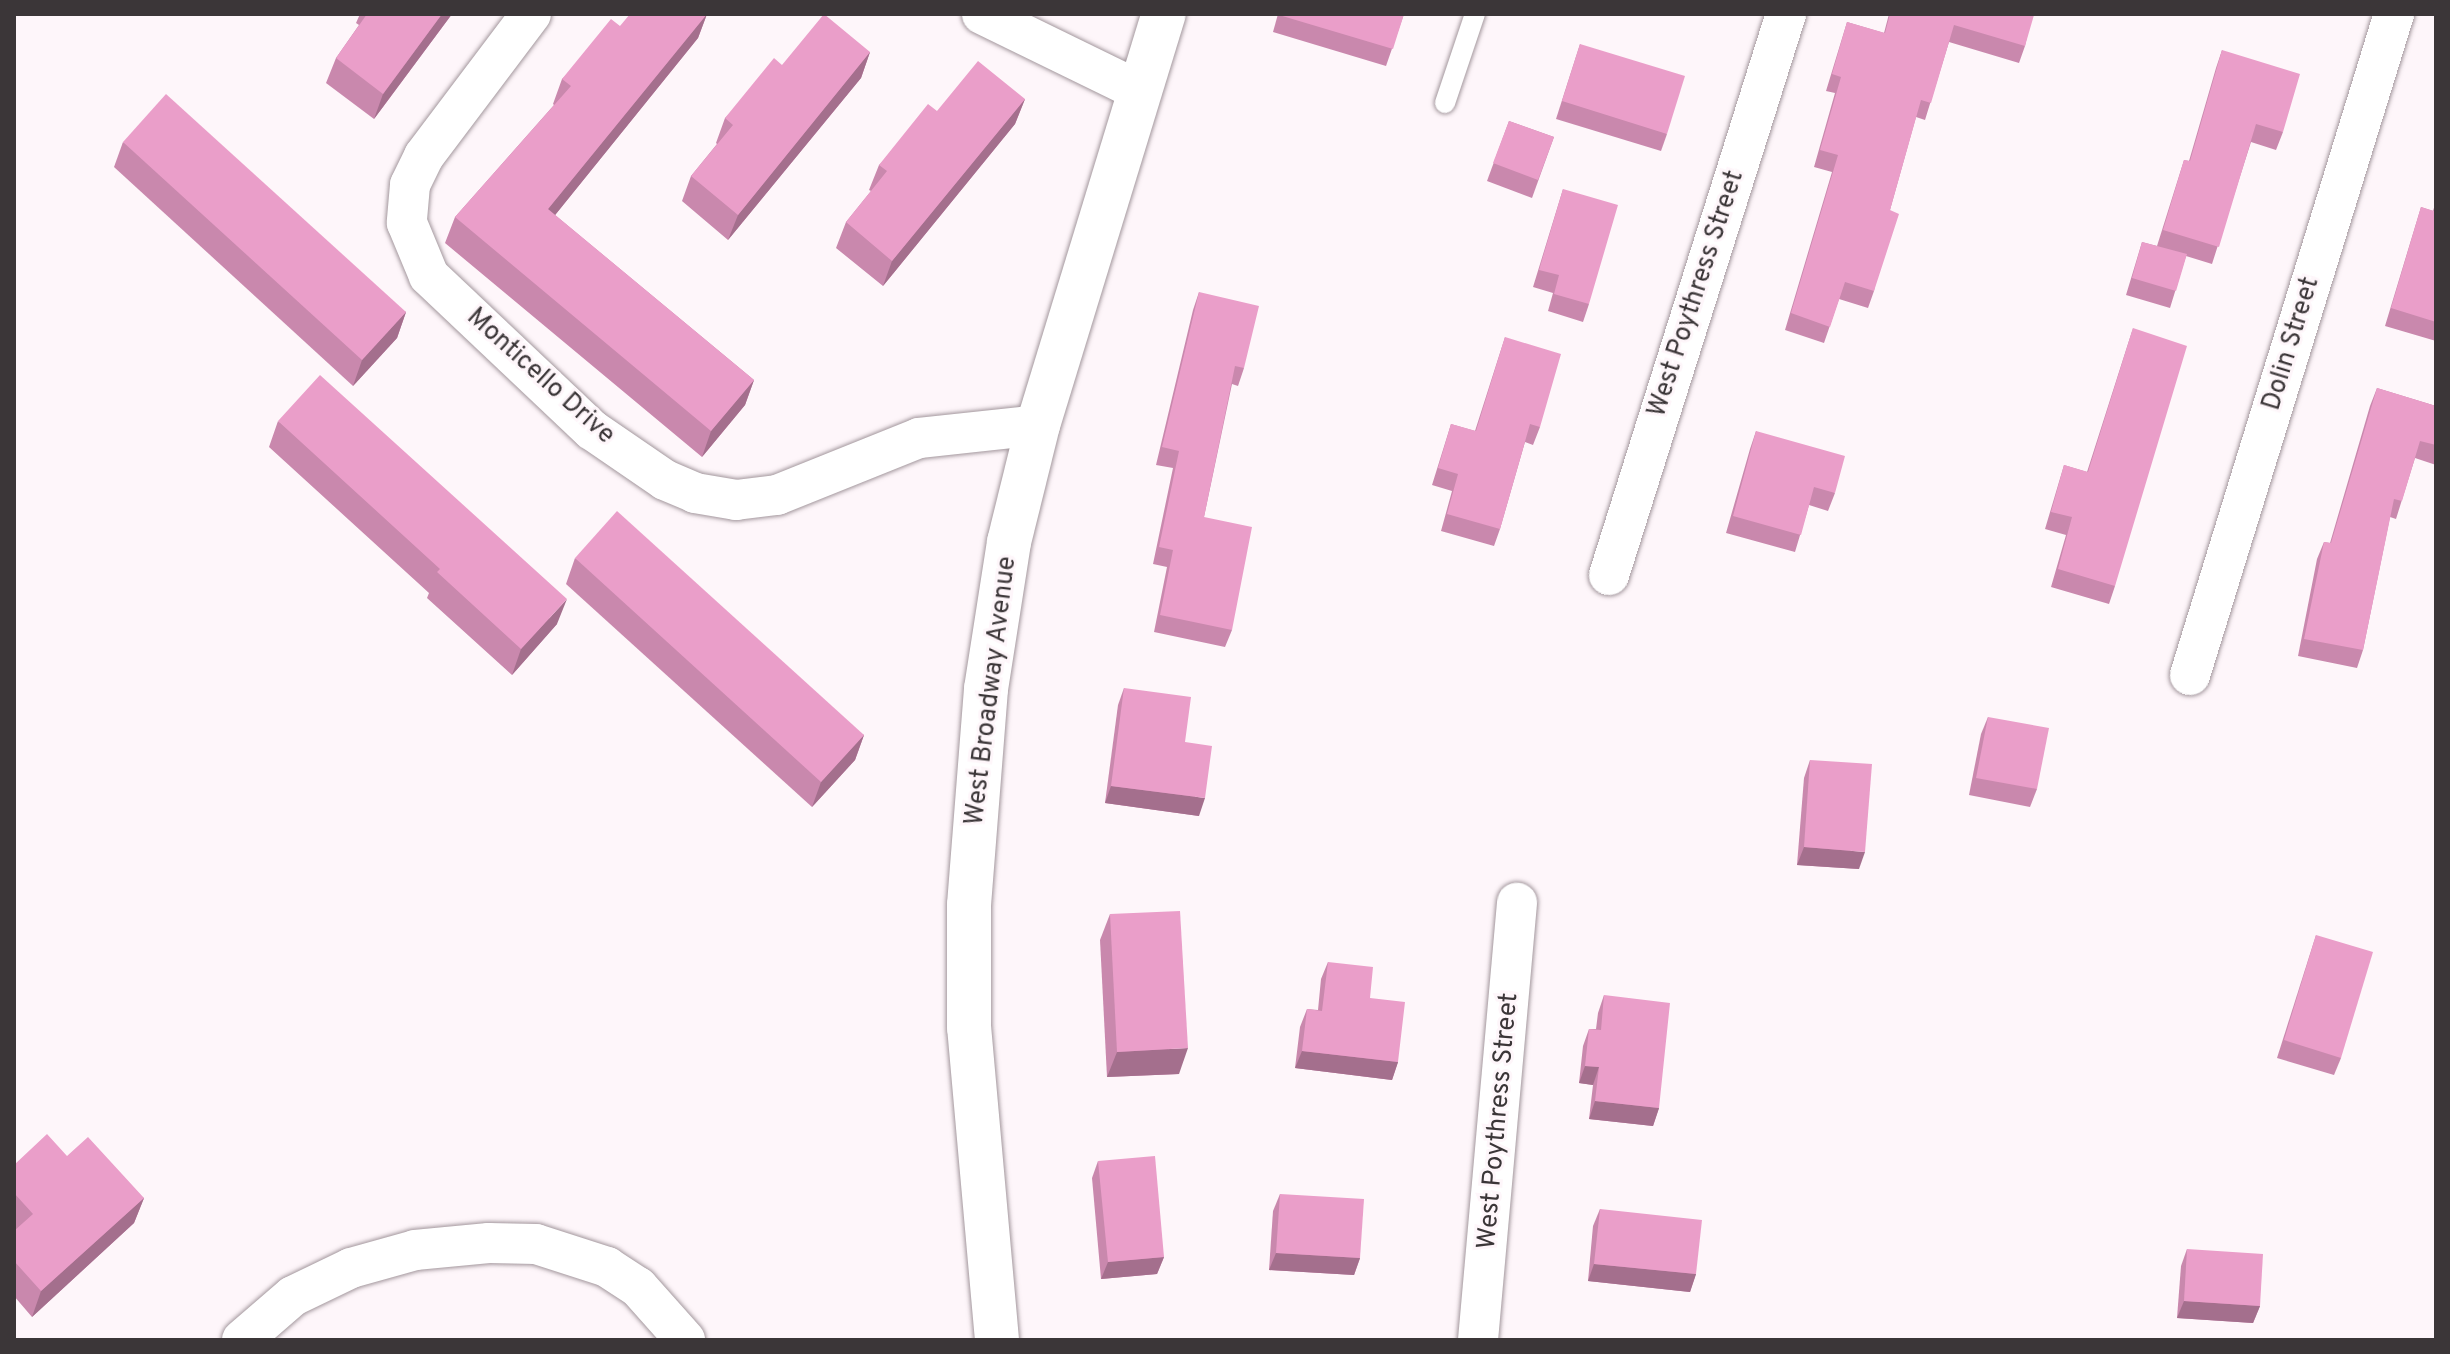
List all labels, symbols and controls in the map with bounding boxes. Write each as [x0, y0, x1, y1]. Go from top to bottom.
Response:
street label: West Poythress Street [1642, 167, 1752, 421]
street label: Dolin Street [2257, 274, 2327, 414]
street label: Monticello Drive [460, 302, 620, 452]
street label: West Broadway Avenue [960, 554, 1024, 828]
street label: West Poythress Street [1472, 991, 1526, 1251]

